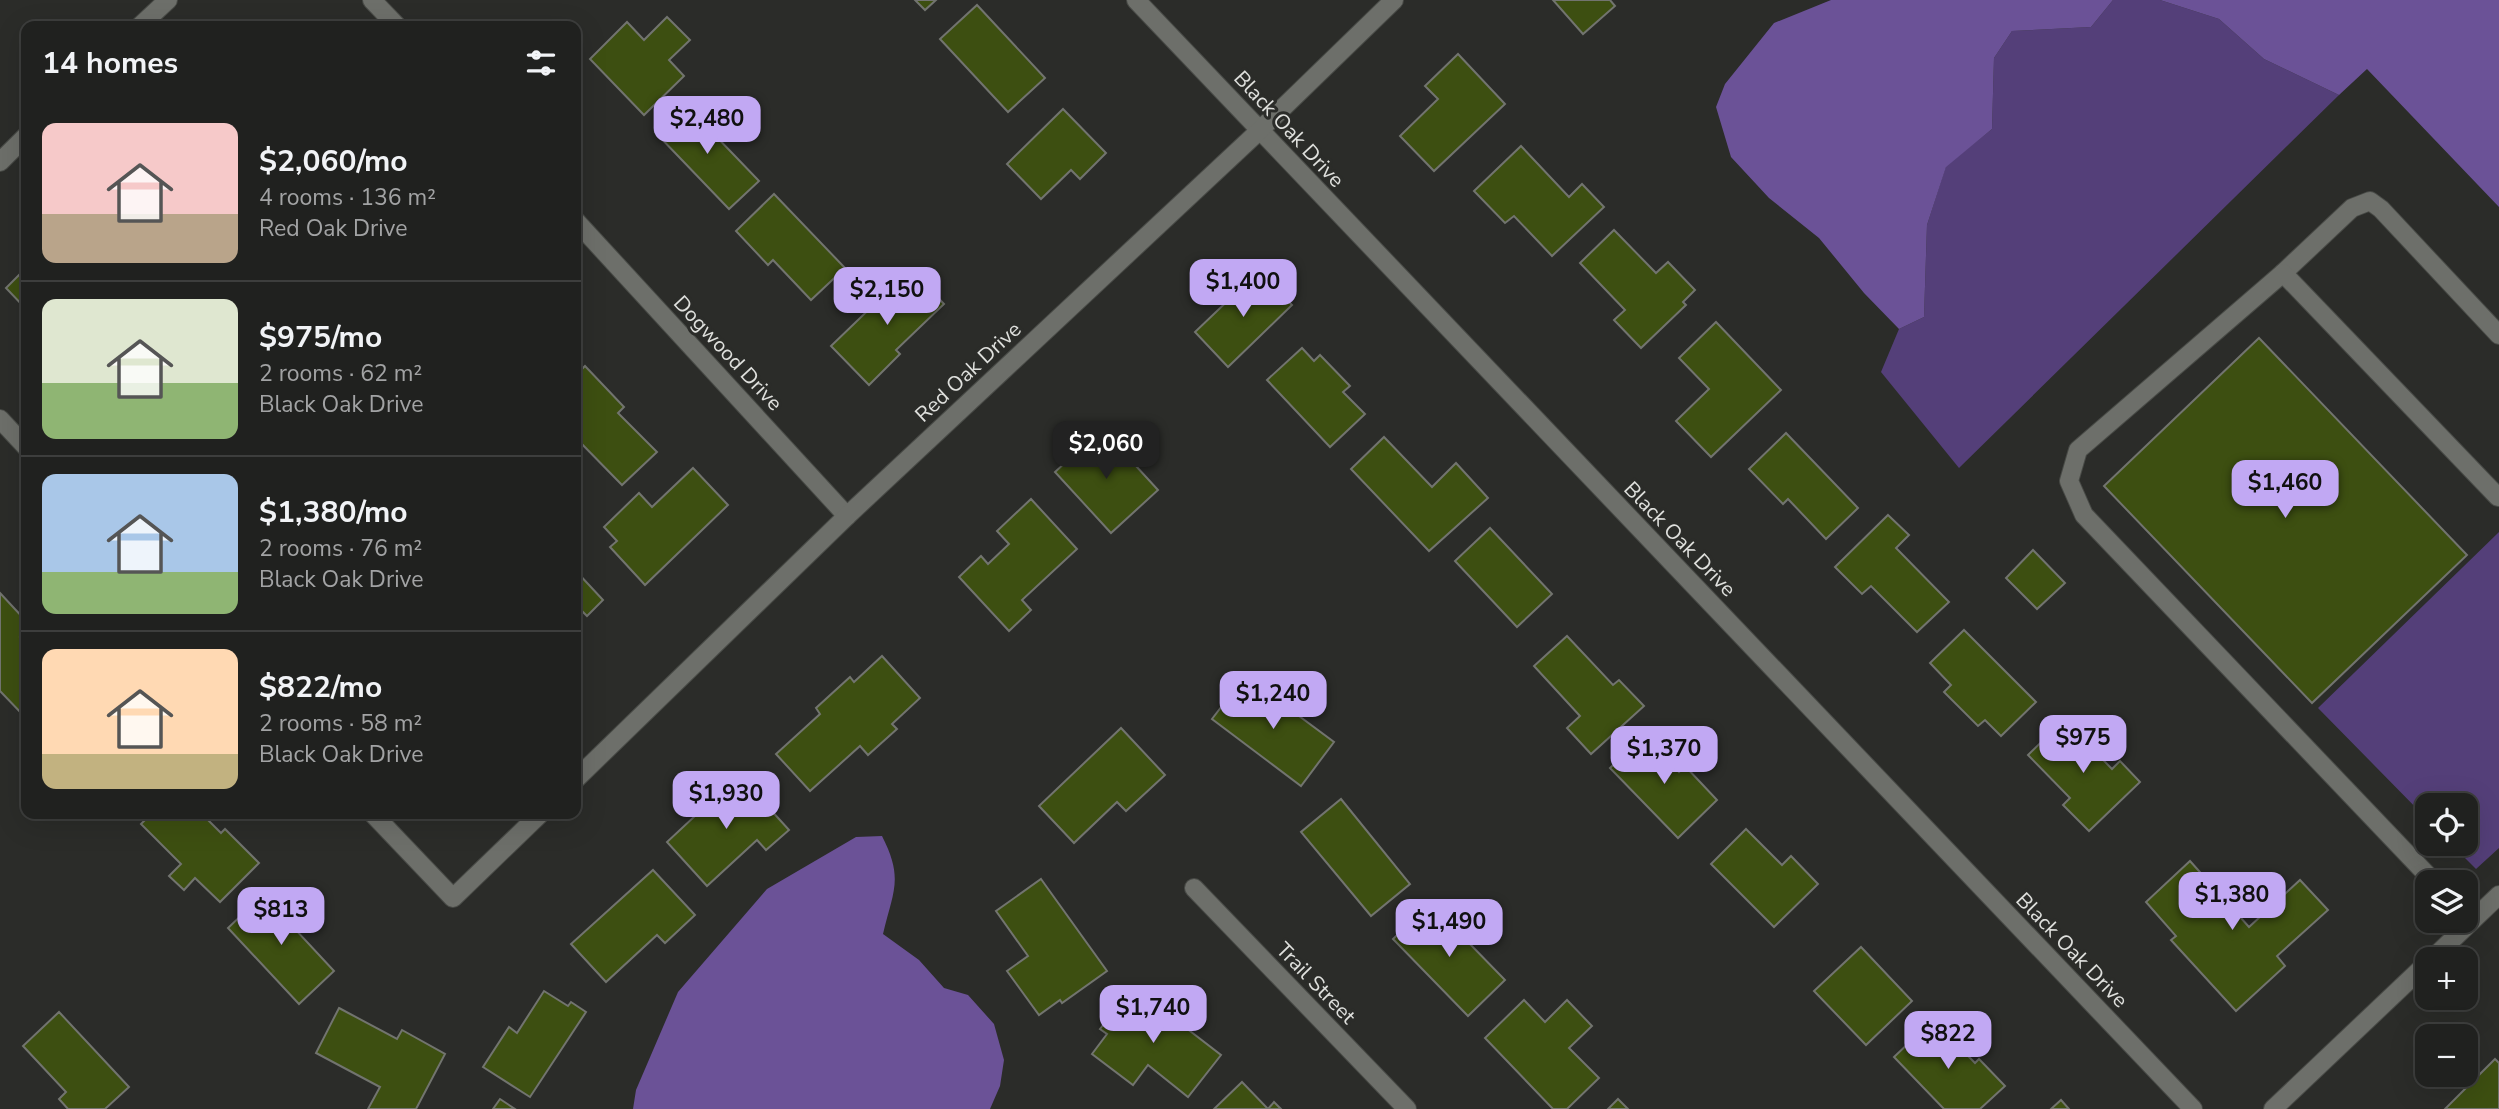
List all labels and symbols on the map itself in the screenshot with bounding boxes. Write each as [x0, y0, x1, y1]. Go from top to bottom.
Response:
street label: Black Oak Drive [1228, 65, 1350, 193]
pin: $2,480 [650, 96, 764, 156]
pin: $1,400 [1186, 260, 1300, 319]
pin: $2,150 [830, 268, 944, 327]
street label: Dogwood Drive [667, 289, 789, 417]
street label: Red Oak Drive [909, 316, 1027, 428]
pin: $2,060 [1049, 421, 1163, 481]
pin: $1,460 [2228, 461, 2342, 520]
street label: Black Oak Drive [1618, 475, 1742, 603]
pin: $1,240 [1216, 672, 1330, 731]
pin: $975 [2042, 716, 2124, 775]
pin: $1,370 [1607, 726, 1721, 786]
pin: $1,930 [669, 772, 783, 831]
pin: $1,380 [2175, 872, 2289, 932]
street label: Black Oak Drive [2010, 886, 2134, 1014]
pin: $813 [240, 888, 322, 947]
pin: $1,490 [1392, 900, 1506, 959]
street label: Trail Street [1270, 936, 1362, 1030]
pin: $1,740 [1096, 986, 1210, 1045]
pin: $822 [1907, 1012, 1989, 1071]

